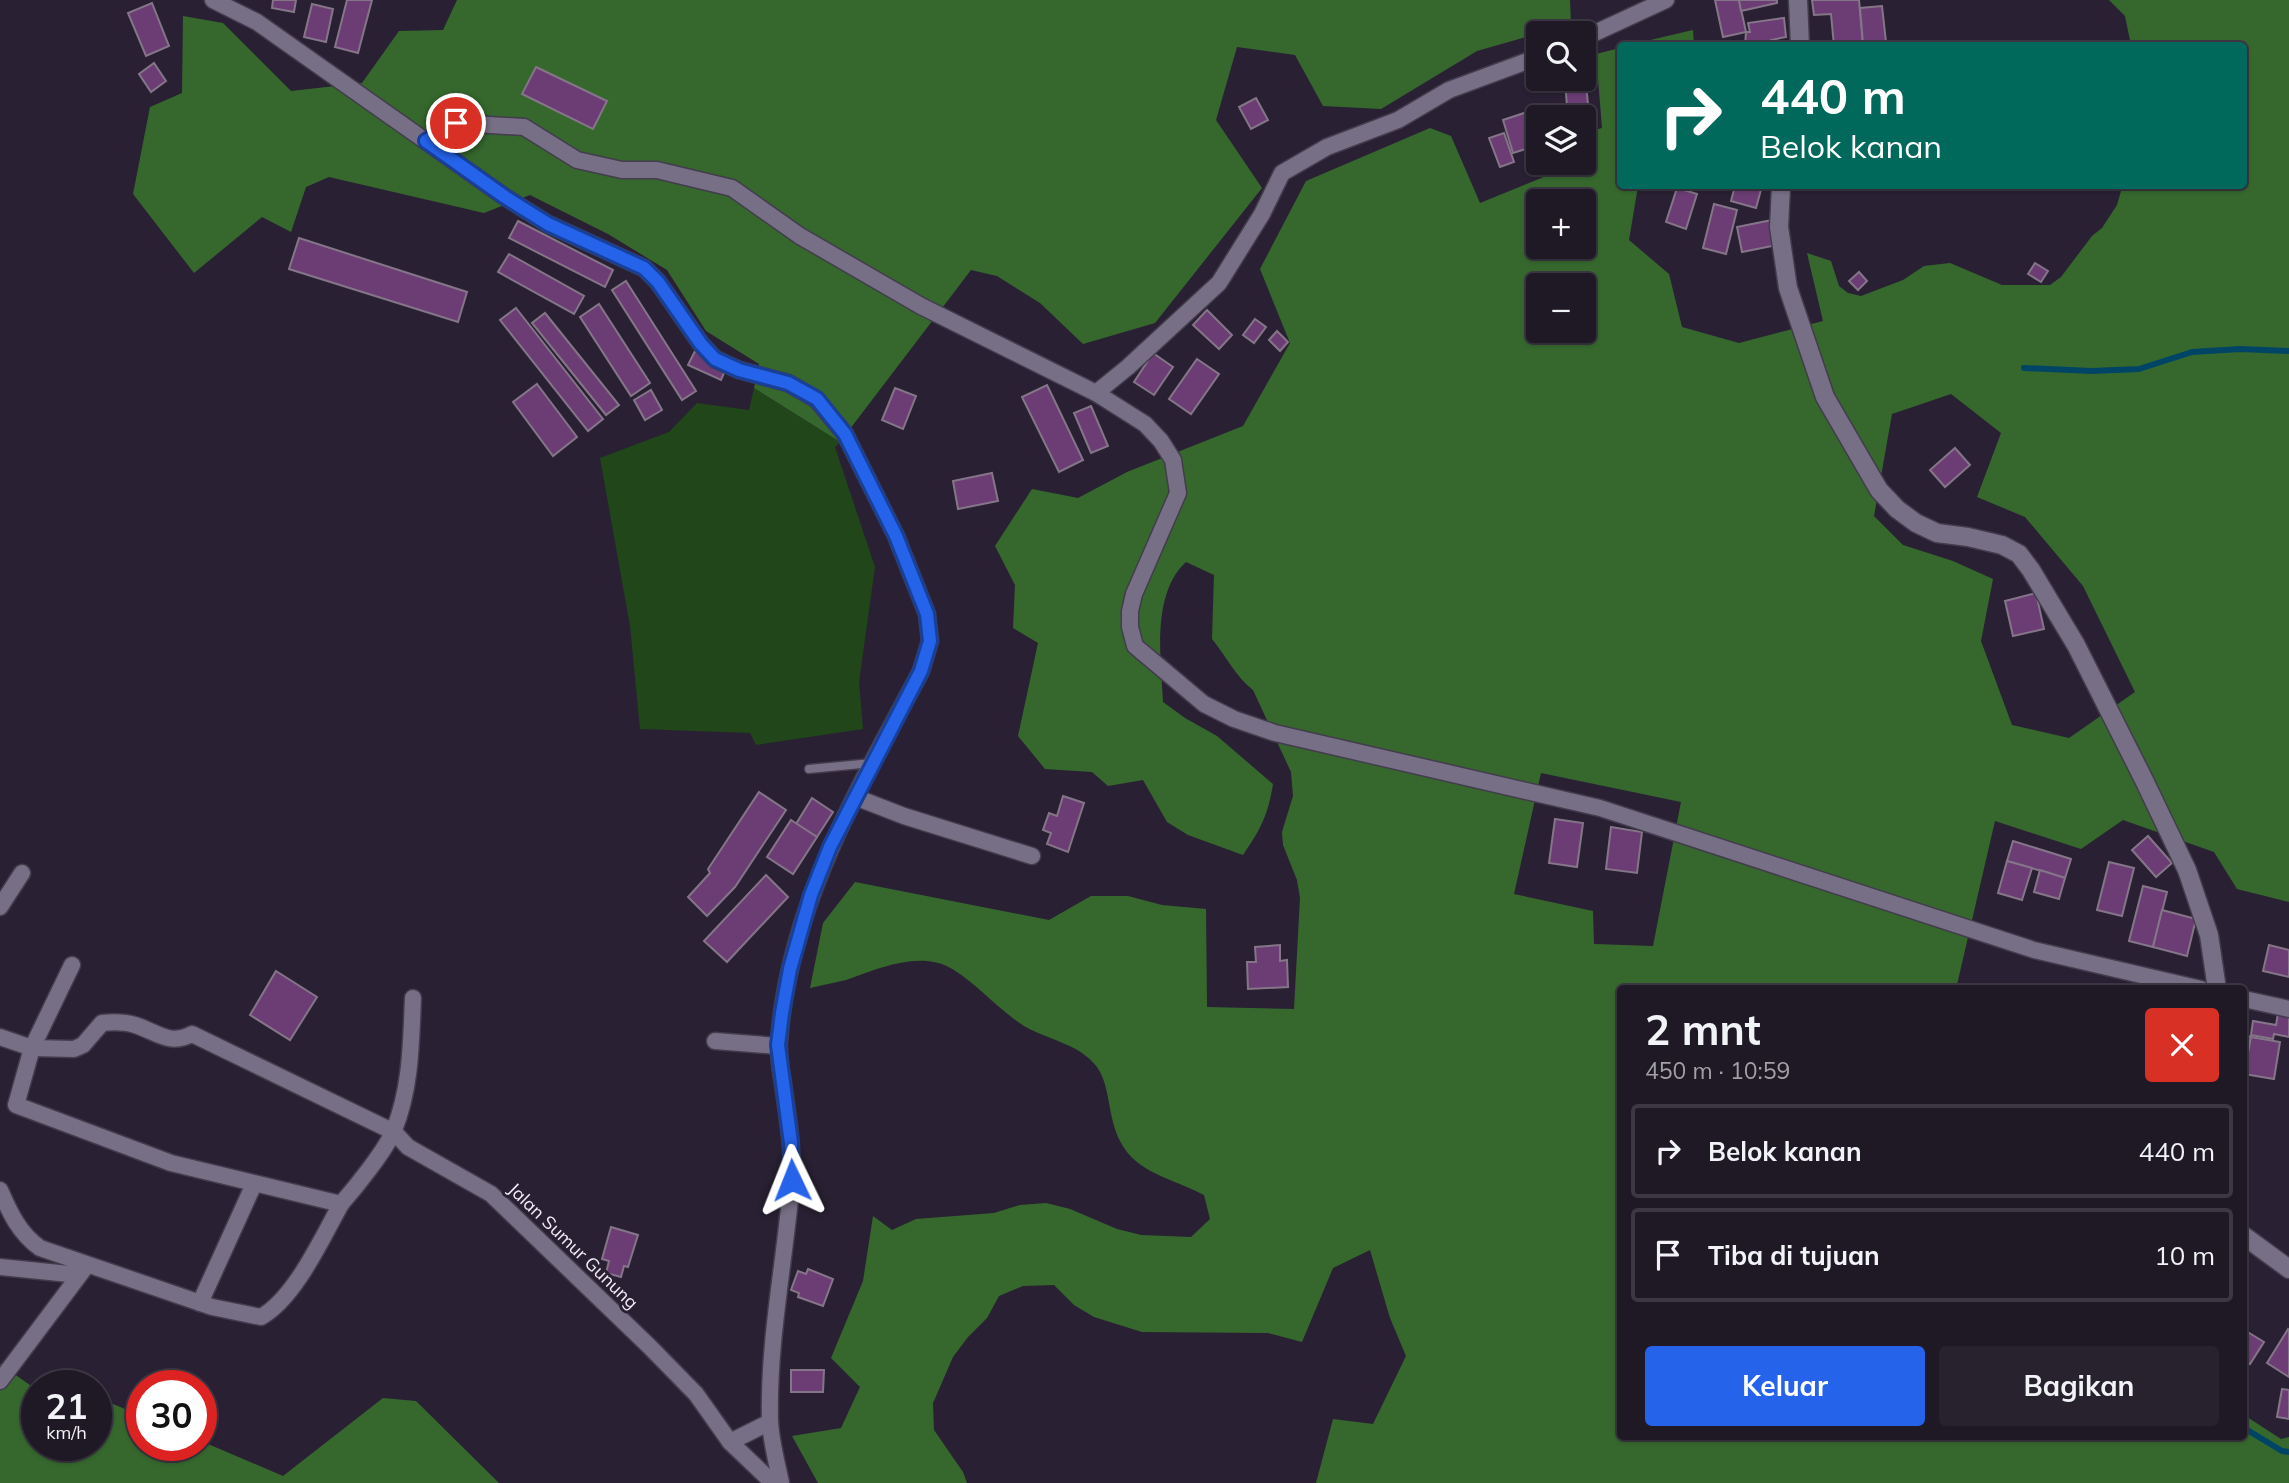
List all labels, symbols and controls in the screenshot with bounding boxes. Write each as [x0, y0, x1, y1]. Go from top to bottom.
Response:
map controls [1526, 21, 1596, 343]
button: search [1526, 21, 1596, 91]
text: 440 m [1760, 65, 1906, 126]
icon: right [1645, 70, 1736, 161]
pin [426, 93, 486, 153]
icon: arrive [437, 104, 475, 142]
button: layers [1526, 105, 1596, 175]
text: Belok kanan [1760, 126, 1942, 166]
button: + [1526, 189, 1596, 259]
button: − [1526, 273, 1596, 343]
text: 2 mnt [1645, 1003, 1761, 1056]
button: close [2145, 1008, 2219, 1082]
text: 450 m · 10:59 [1645, 1056, 1790, 1085]
icon: right [1649, 1132, 1687, 1170]
text: Belok kanan [1708, 1135, 1862, 1168]
text: 440 m [2139, 1135, 2215, 1168]
position arrow [755, 1143, 829, 1217]
street label: Jalan Sumur Gunung [504, 1178, 643, 1314]
icon: arrive [1649, 1236, 1687, 1274]
text: Tiba di tujuan [1708, 1239, 1880, 1272]
text: 10 m [2154, 1239, 2215, 1272]
button: Keluar [1645, 1346, 1925, 1426]
button: Bagikan [1939, 1346, 2219, 1426]
speed limit sign: 30 [126, 1370, 217, 1461]
text: 21 [45, 1384, 88, 1428]
text: km/h [46, 1421, 87, 1444]

